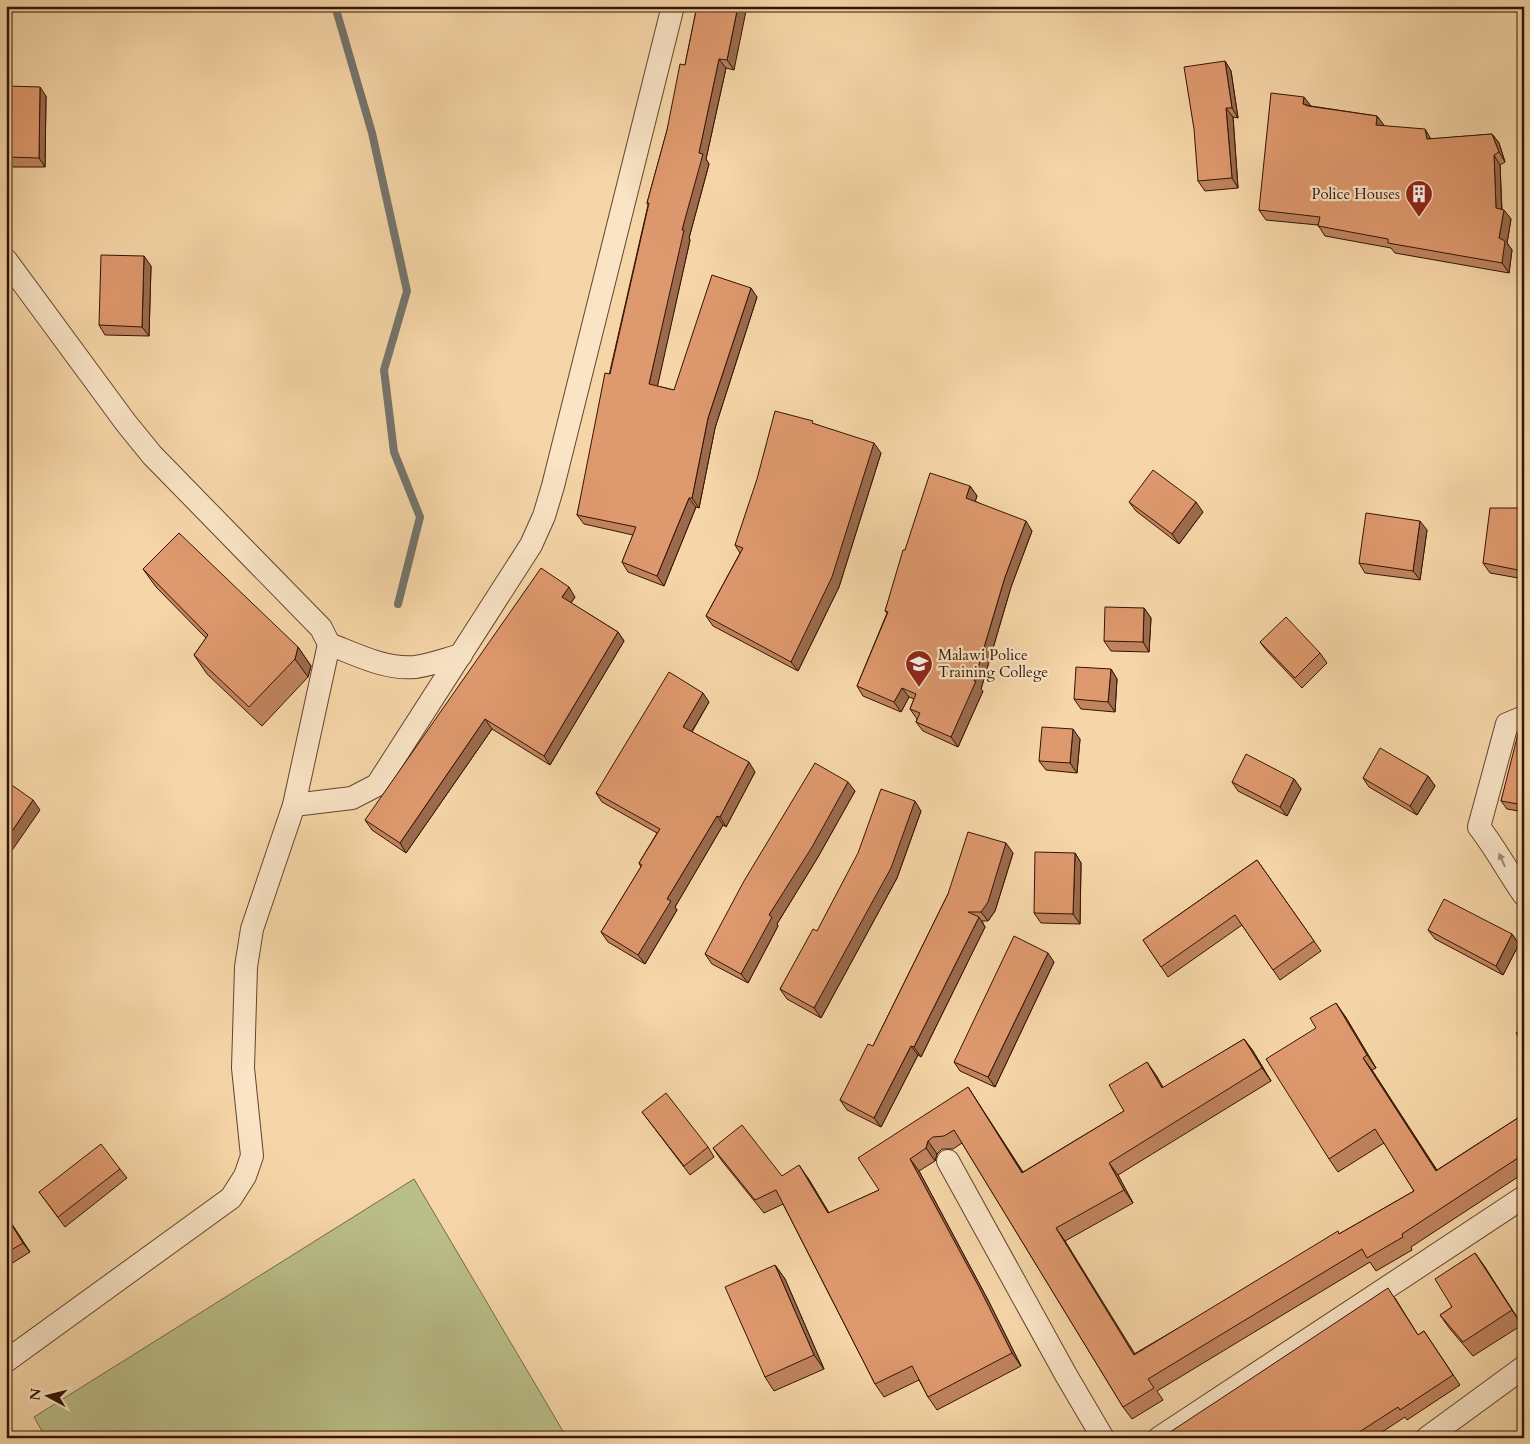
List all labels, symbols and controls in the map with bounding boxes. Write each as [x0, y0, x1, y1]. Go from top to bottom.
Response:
building icon: Police Houses [1404, 179, 1434, 218]
place label: Police Houses [1312, 184, 1400, 204]
place label: Malawi Police Training College [938, 645, 1048, 682]
school or university icon: Malawi Police Training College [904, 649, 934, 688]
one-way arrow [1497, 853, 1505, 867]
north arrow [22, 1372, 72, 1422]
text: N [25, 1387, 46, 1402]

